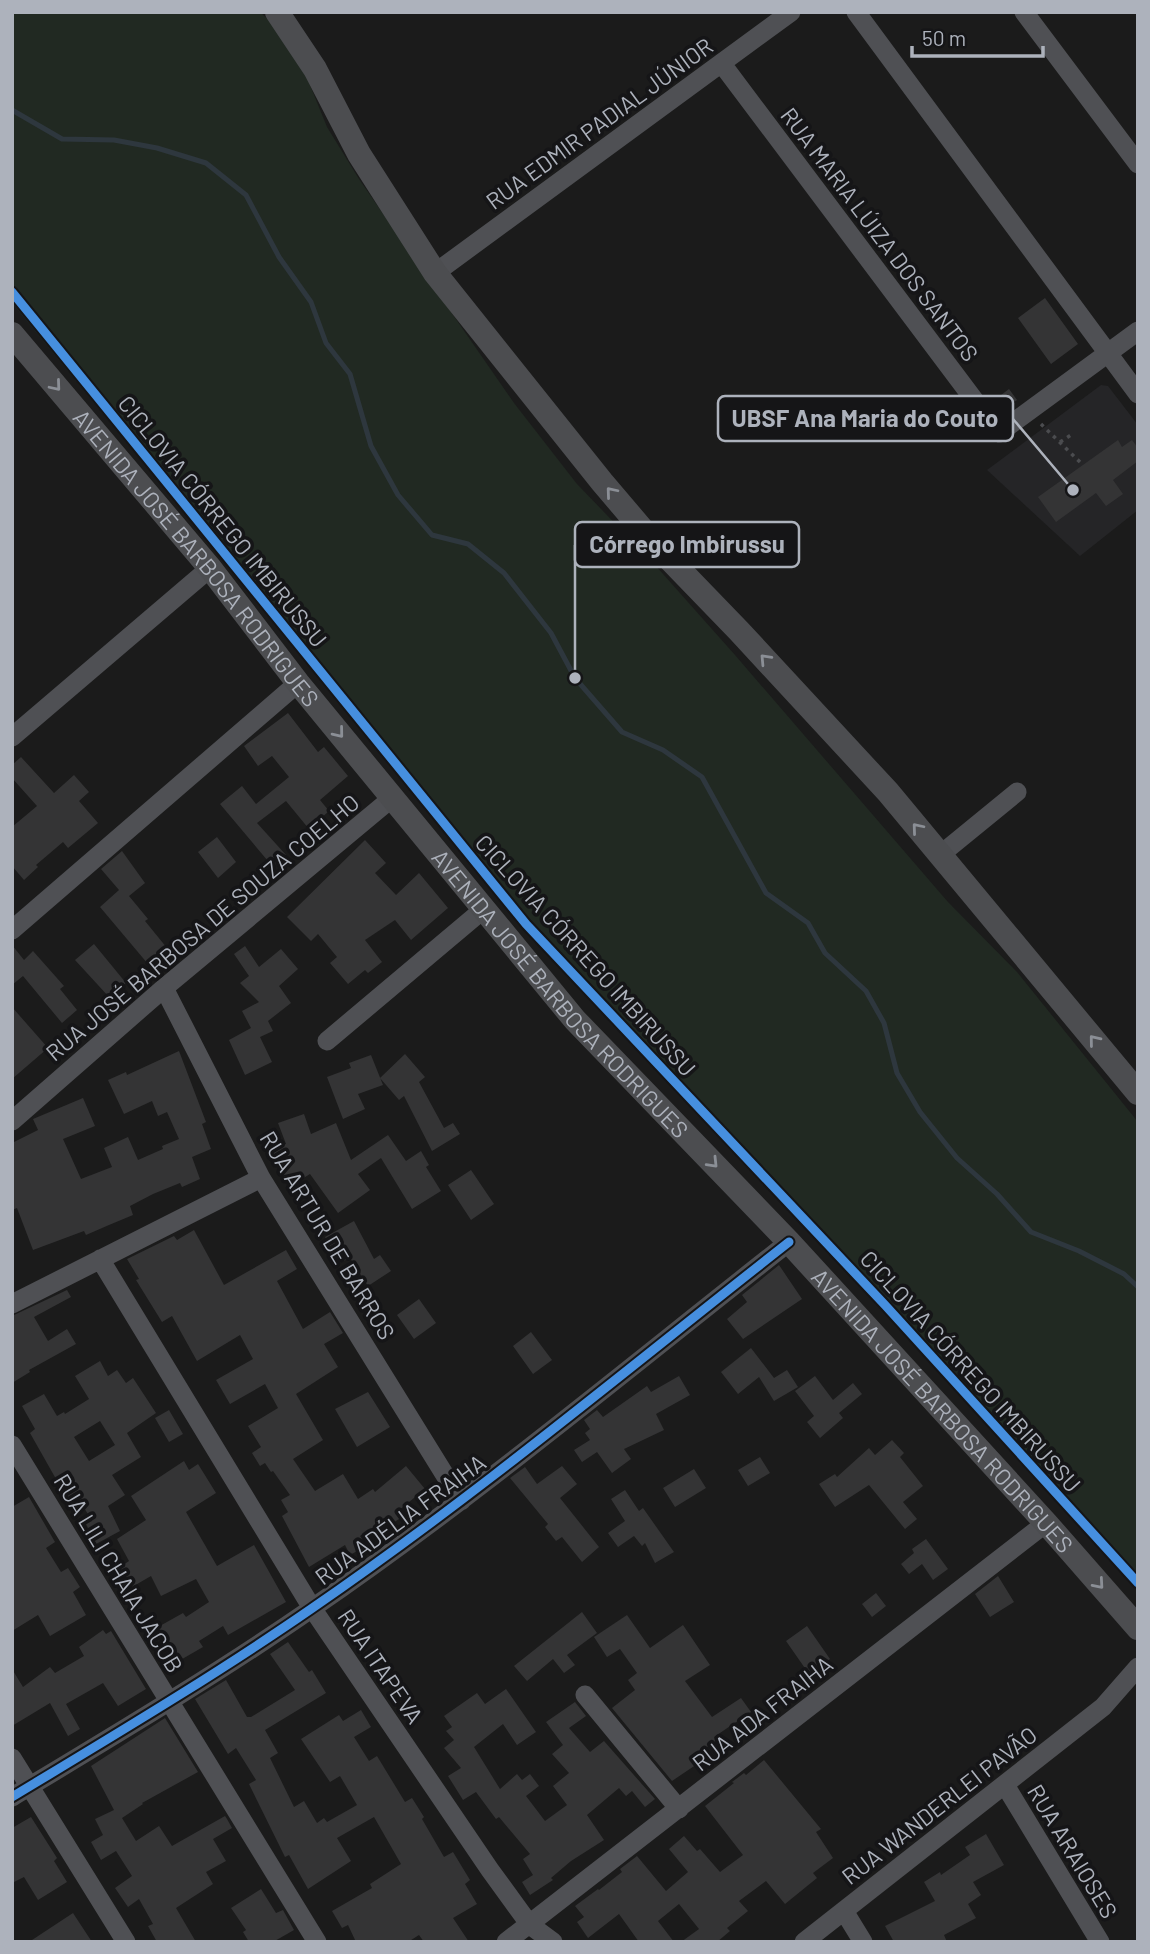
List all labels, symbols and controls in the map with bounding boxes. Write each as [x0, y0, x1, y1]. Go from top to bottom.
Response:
scale bar [912, 14, 1043, 58]
text: 50 m [922, 25, 966, 50]
street label: RUA EDMIR PADIAL JÚNIOR [480, 31, 718, 215]
street label: RUA MARIA LÚIZA DOS SANTOS [775, 102, 985, 366]
one-way arrow [48, 378, 60, 391]
street label: CICLOVIA CÓRREGO IMBIRUSSU [113, 389, 333, 653]
callout: UBSF Ana Maria do Couto [718, 396, 1013, 441]
street label: AVENIDA JOSÉ BARBOSA RODRIGUES [68, 403, 325, 712]
text: UBSF Ana Maria do Couto [732, 403, 998, 432]
one-way arrow [607, 487, 619, 500]
callout: Córrego Imbirussu [575, 522, 799, 567]
text: Córrego Imbirussu [589, 529, 785, 558]
one-way arrow [761, 654, 773, 667]
one-way arrow [331, 725, 343, 738]
street label: RUA JOSÉ BARBOSA DE SOUZA COELHO [40, 788, 364, 1066]
one-way arrow [913, 823, 926, 835]
street label: CICLOVIA CÓRREGO IMBIRUSSU [470, 828, 702, 1082]
street label: AVENIDA JOSÉ BARBOSA RODRIGUES [426, 844, 695, 1143]
one-way arrow [1090, 1036, 1103, 1048]
street label: RUA ARTUR DE BARROS [255, 1126, 401, 1344]
one-way arrow [705, 1155, 718, 1168]
street label: CICLOVIA CÓRREGO IMBIRUSSU [855, 1244, 1087, 1498]
street label: AVENIDA JOSÉ BARBOSA RODRIGUES [806, 1263, 1079, 1558]
street label: RUA ADÉLIA FRAIHA [309, 1448, 491, 1590]
street label: RUA LILI CHAIA JACOB [49, 1468, 189, 1678]
one-way arrow [1091, 1575, 1103, 1588]
street label: RUA ITAPEVA [332, 1603, 430, 1729]
street label: RUA ADA FRAIHA [686, 1649, 838, 1777]
street label: RUA WANDERLEI PAVÃO [836, 1720, 1042, 1890]
street label: RUA ARAIOSES [1022, 1779, 1124, 1923]

